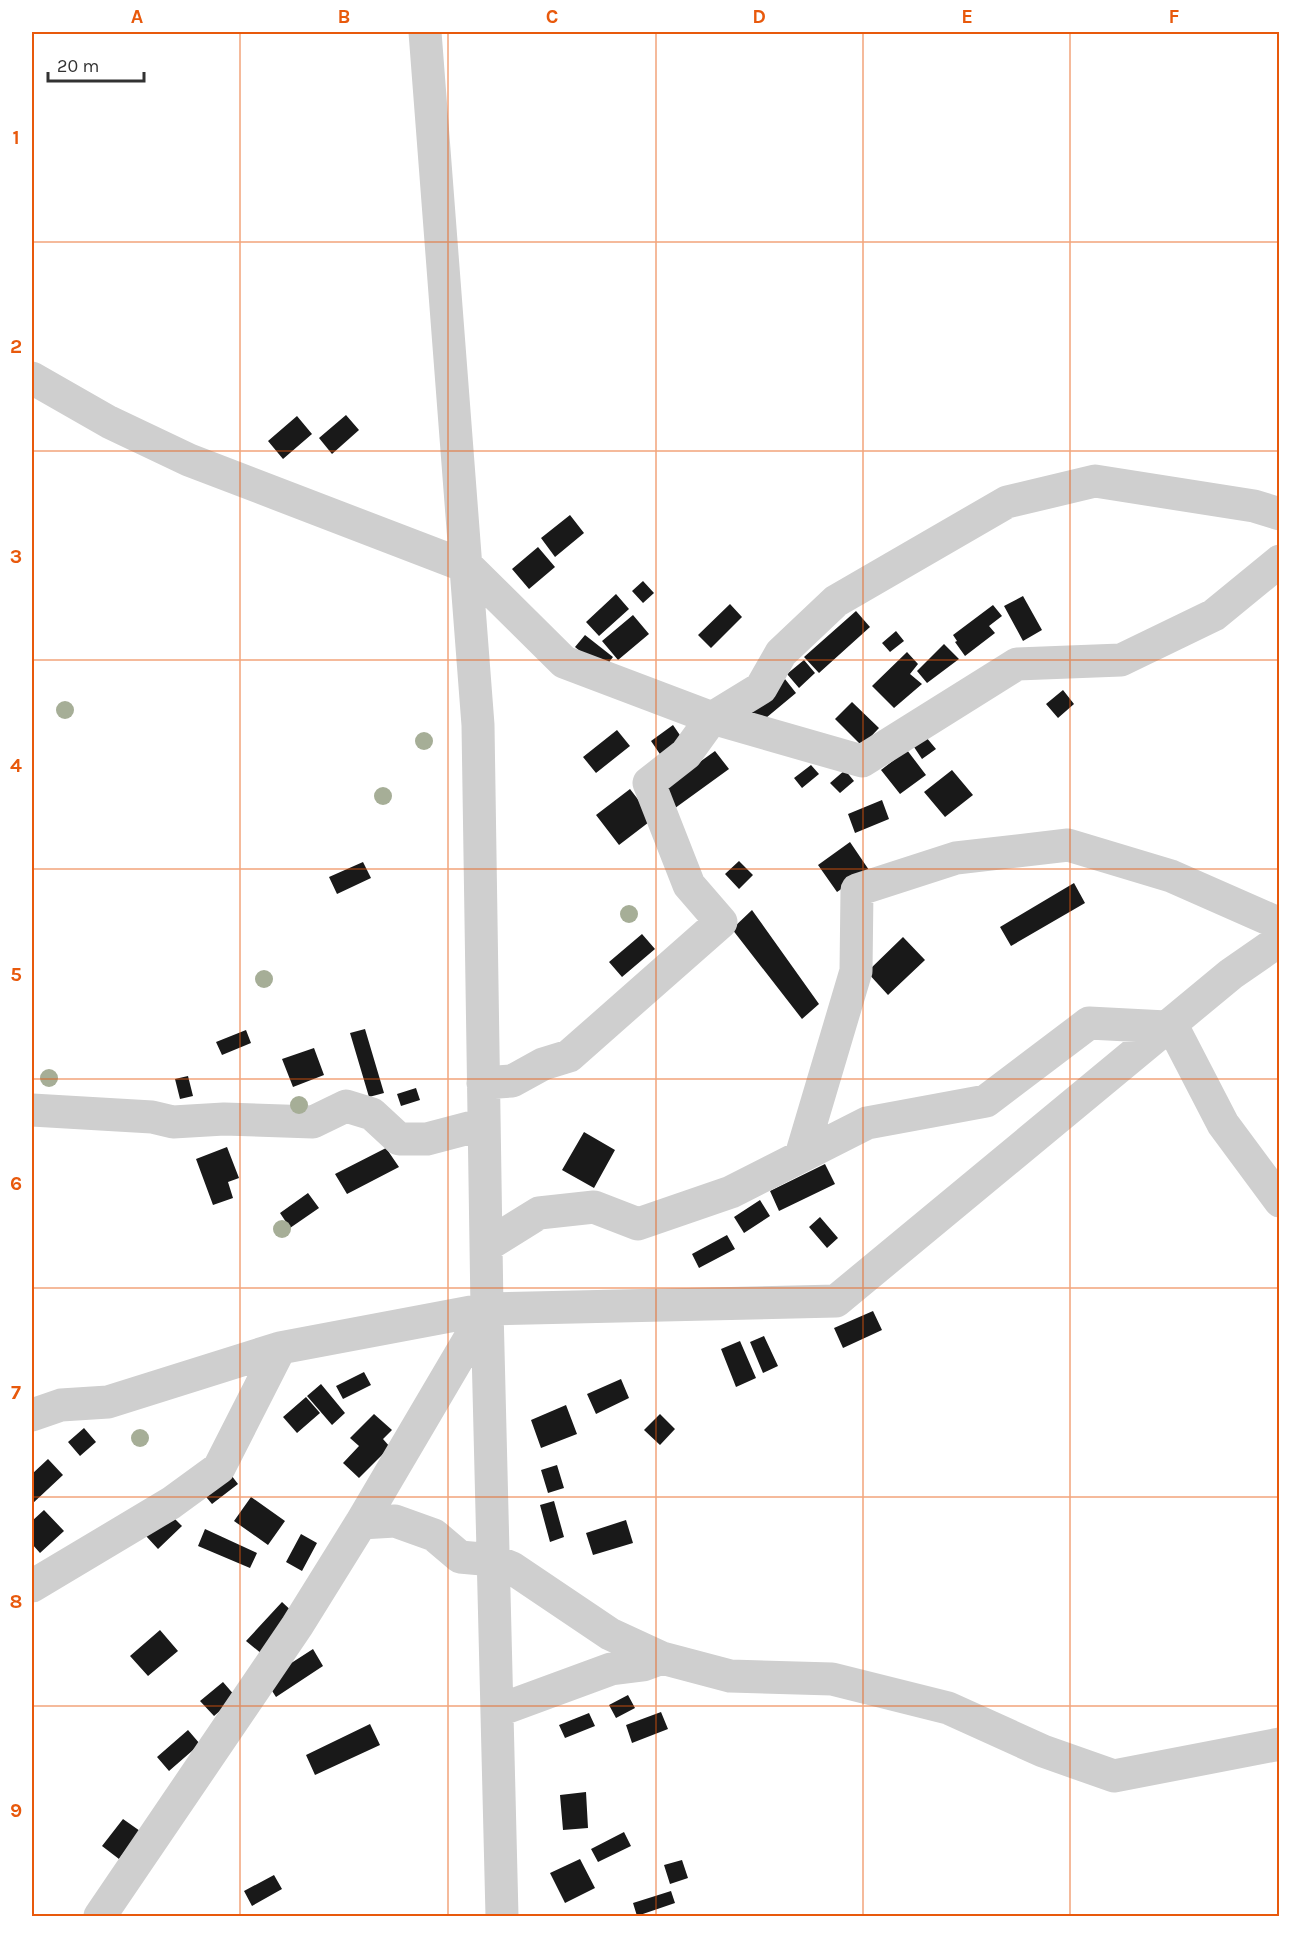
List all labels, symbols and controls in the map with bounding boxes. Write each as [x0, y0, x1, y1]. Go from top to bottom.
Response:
text: A [131, 5, 144, 28]
text: B [338, 5, 350, 28]
text: C [546, 5, 558, 28]
text: D [752, 5, 766, 28]
text: E [961, 5, 973, 28]
text: F [1169, 5, 1180, 28]
scale bar [48, 45, 144, 83]
text: 20 m [57, 55, 99, 77]
text: 1 [12, 126, 20, 149]
text: 2 [10, 335, 22, 358]
text: 3 [10, 545, 22, 568]
text: 4 [10, 754, 22, 777]
text: 5 [10, 963, 22, 986]
text: 6 [10, 1172, 22, 1195]
text: 7 [11, 1381, 21, 1404]
text: 8 [10, 1590, 22, 1613]
text: 9 [10, 1799, 22, 1822]

